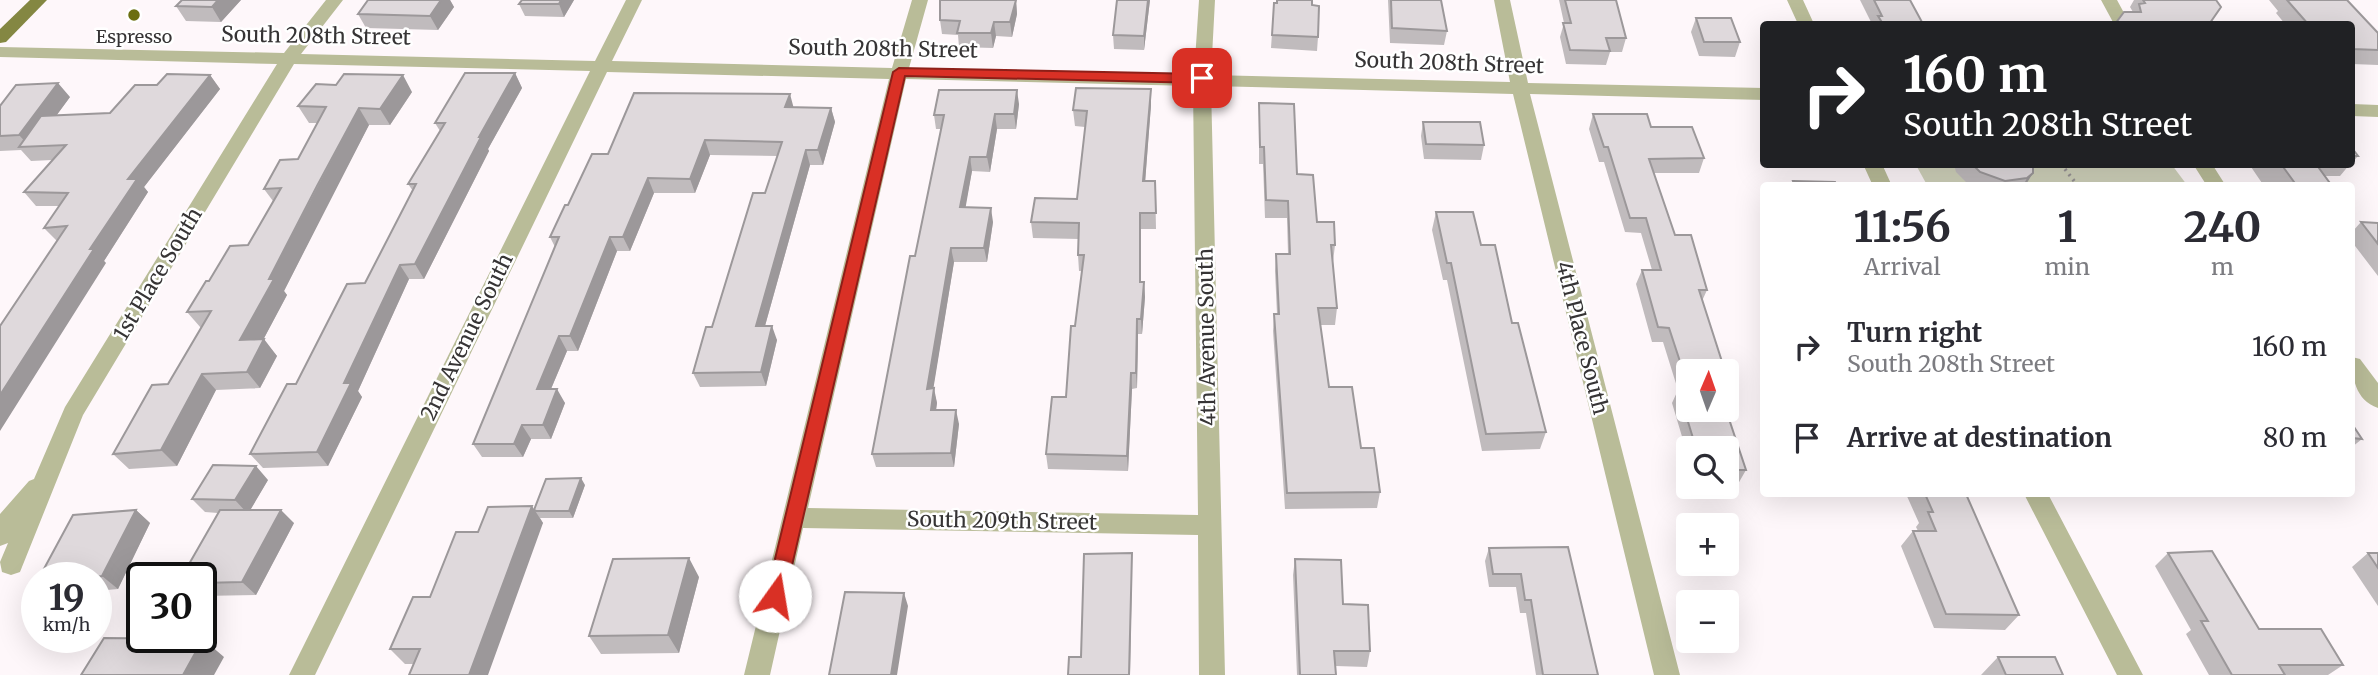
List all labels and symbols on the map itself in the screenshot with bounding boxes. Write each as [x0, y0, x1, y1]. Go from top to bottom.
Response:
marker: Espresso [126, 7, 142, 23]
street label: South 208th Street [221, 20, 411, 51]
place label: Espresso [96, 25, 172, 48]
street label: South 208th Street [788, 33, 978, 64]
street label: South 208th Street [1354, 46, 1544, 79]
pin [1172, 48, 1232, 108]
street label: 1st Place South [107, 202, 208, 345]
street label: 4th Avenue South [1191, 248, 1222, 426]
street label: 2nd Avenue South [414, 249, 519, 425]
street label: 4th Place South [1550, 259, 1615, 417]
north arrow [1676, 359, 1740, 422]
street label: South 209th Street [907, 505, 1097, 536]
position arrow [738, 559, 812, 633]
speed limit sign: 30 [126, 562, 217, 653]

